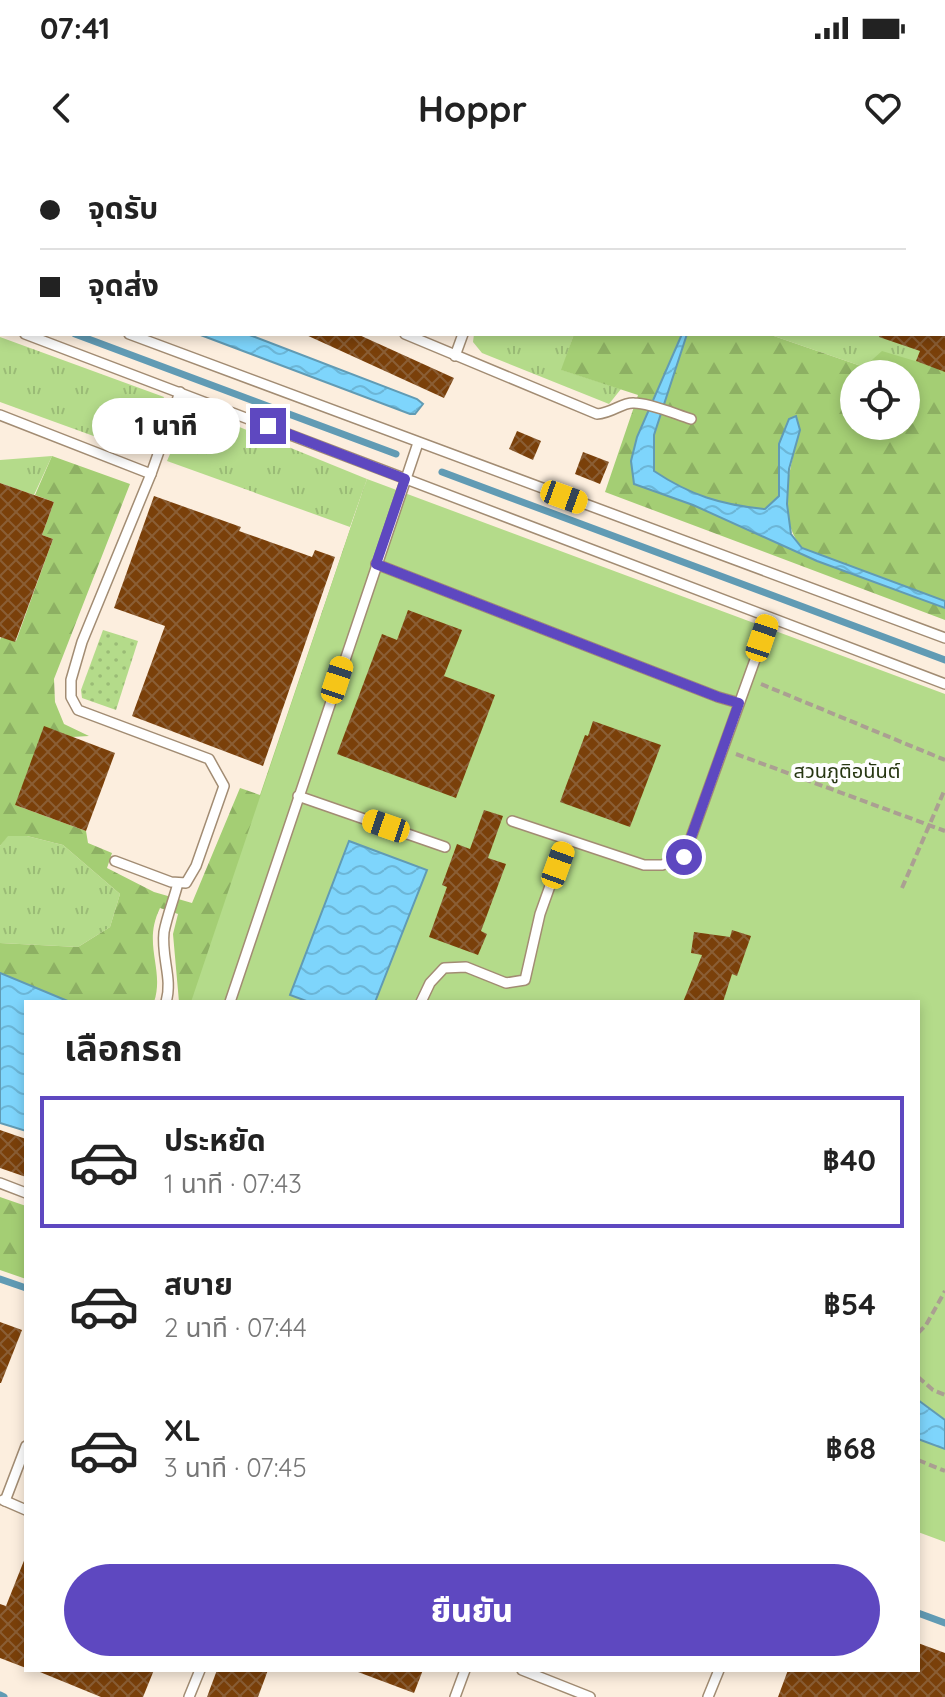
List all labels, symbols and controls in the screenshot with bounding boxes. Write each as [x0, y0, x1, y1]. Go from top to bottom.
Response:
text: 07:41 [40, 9, 110, 47]
icon: back [40, 86, 84, 130]
text: Hoppr [418, 86, 527, 131]
icon: heart [861, 86, 905, 130]
text: จุดรับ [88, 189, 158, 227]
text: จุดส่ง [88, 266, 159, 304]
map controls [840, 360, 920, 440]
button: locate [840, 360, 920, 440]
callout: 1 นาที [92, 398, 240, 454]
route end [250, 408, 286, 444]
text: 1 นาที [135, 409, 198, 442]
car [537, 478, 591, 516]
car [743, 611, 781, 665]
car [318, 653, 356, 707]
park label: สวนภูติอนันต์ [793, 758, 901, 784]
car [359, 807, 413, 845]
car [539, 838, 577, 892]
route start [666, 839, 702, 875]
text: เลือกรถ [64, 1025, 183, 1070]
text: ประหยัด [164, 1121, 266, 1159]
icon: car [68, 1126, 140, 1198]
text: ฿40 [822, 1141, 876, 1179]
text: 1 นาที · 07:43 [164, 1167, 302, 1200]
text: สบาย [164, 1265, 233, 1303]
icon: car [68, 1270, 140, 1342]
text: ฿54 [824, 1285, 876, 1323]
text: 2 นาที · 07:44 [164, 1311, 307, 1344]
text: XL [164, 1411, 201, 1449]
icon: car [68, 1414, 140, 1486]
text: ฿68 [825, 1429, 876, 1467]
text: 3 นาที · 07:45 [164, 1451, 307, 1484]
button: ยืนยัน [64, 1564, 880, 1656]

